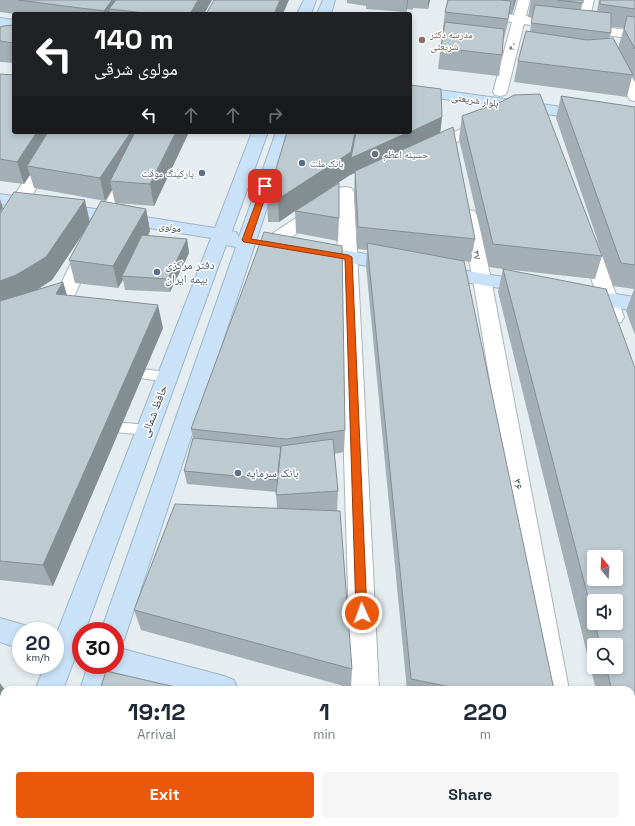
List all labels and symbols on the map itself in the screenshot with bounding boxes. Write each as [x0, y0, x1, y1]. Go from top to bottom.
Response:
place label: مدرسه دکتر شریعتی [429, 28, 473, 53]
marker: مدرسه دکتر شریعتی [417, 35, 427, 45]
street label: ۴۰ [505, 40, 519, 52]
street label: بلوار شریعتی [451, 90, 500, 110]
place label: حسینه اعظم [383, 148, 429, 162]
marker: حسینه اعظم [370, 149, 380, 159]
place label: بانک ملت [310, 157, 344, 170]
marker: بانک ملت [297, 158, 307, 168]
place label: پارکینگ موقت [142, 167, 194, 180]
marker: پارکینگ موقت [197, 168, 207, 178]
pin [248, 169, 282, 203]
street label: مولوی [158, 219, 182, 235]
street label: ۳۷ [470, 249, 484, 261]
place label: دفتر مرکزی بیمه ایران [165, 257, 215, 287]
marker: دفتر مرکزی بیمه ایران [152, 267, 162, 277]
street label: حافظ شمالی [137, 382, 171, 439]
place label: بانک سرمایه [246, 465, 299, 481]
marker: بانک سرمایه [233, 468, 243, 478]
street label: ۳۶ [509, 477, 527, 491]
north arrow [587, 550, 623, 586]
position arrow [341, 592, 383, 634]
speed limit sign: 30 [72, 622, 124, 674]

